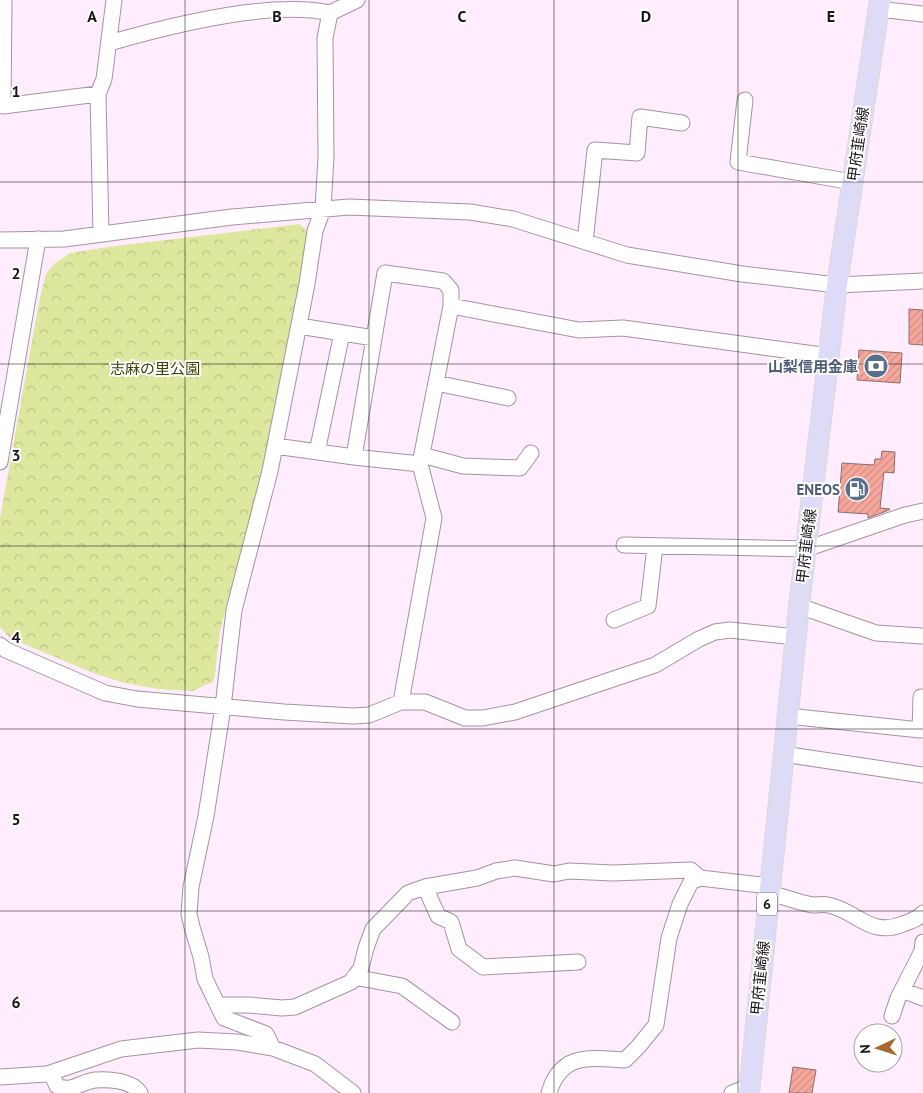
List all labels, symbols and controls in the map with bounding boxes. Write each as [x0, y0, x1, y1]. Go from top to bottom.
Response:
text: A [87, 6, 97, 26]
text: B [272, 6, 282, 26]
text: C [458, 6, 467, 26]
text: D [641, 6, 651, 26]
text: E [827, 6, 835, 26]
text: 1 [11, 81, 21, 101]
street label: 甲府韮崎線 [843, 106, 873, 182]
text: 2 [11, 263, 21, 283]
bank icon: 山梨信用金庫 [863, 353, 889, 379]
place label: 山梨信用金庫 [768, 357, 858, 376]
park label: 志麻の里公園 [110, 359, 200, 378]
text: 3 [11, 445, 21, 465]
fuel station icon: ENEOS [844, 476, 870, 502]
place label: ENEOS [796, 480, 840, 499]
street label: 甲府韮崎線 [792, 508, 820, 584]
text: 4 [11, 627, 21, 647]
text: 5 [11, 809, 21, 829]
road number: 6 [757, 892, 777, 916]
street label: 甲府韮崎線 [747, 940, 773, 1016]
text: 6 [11, 992, 21, 1012]
north arrow [853, 1023, 903, 1073]
text: N [856, 1044, 874, 1054]

